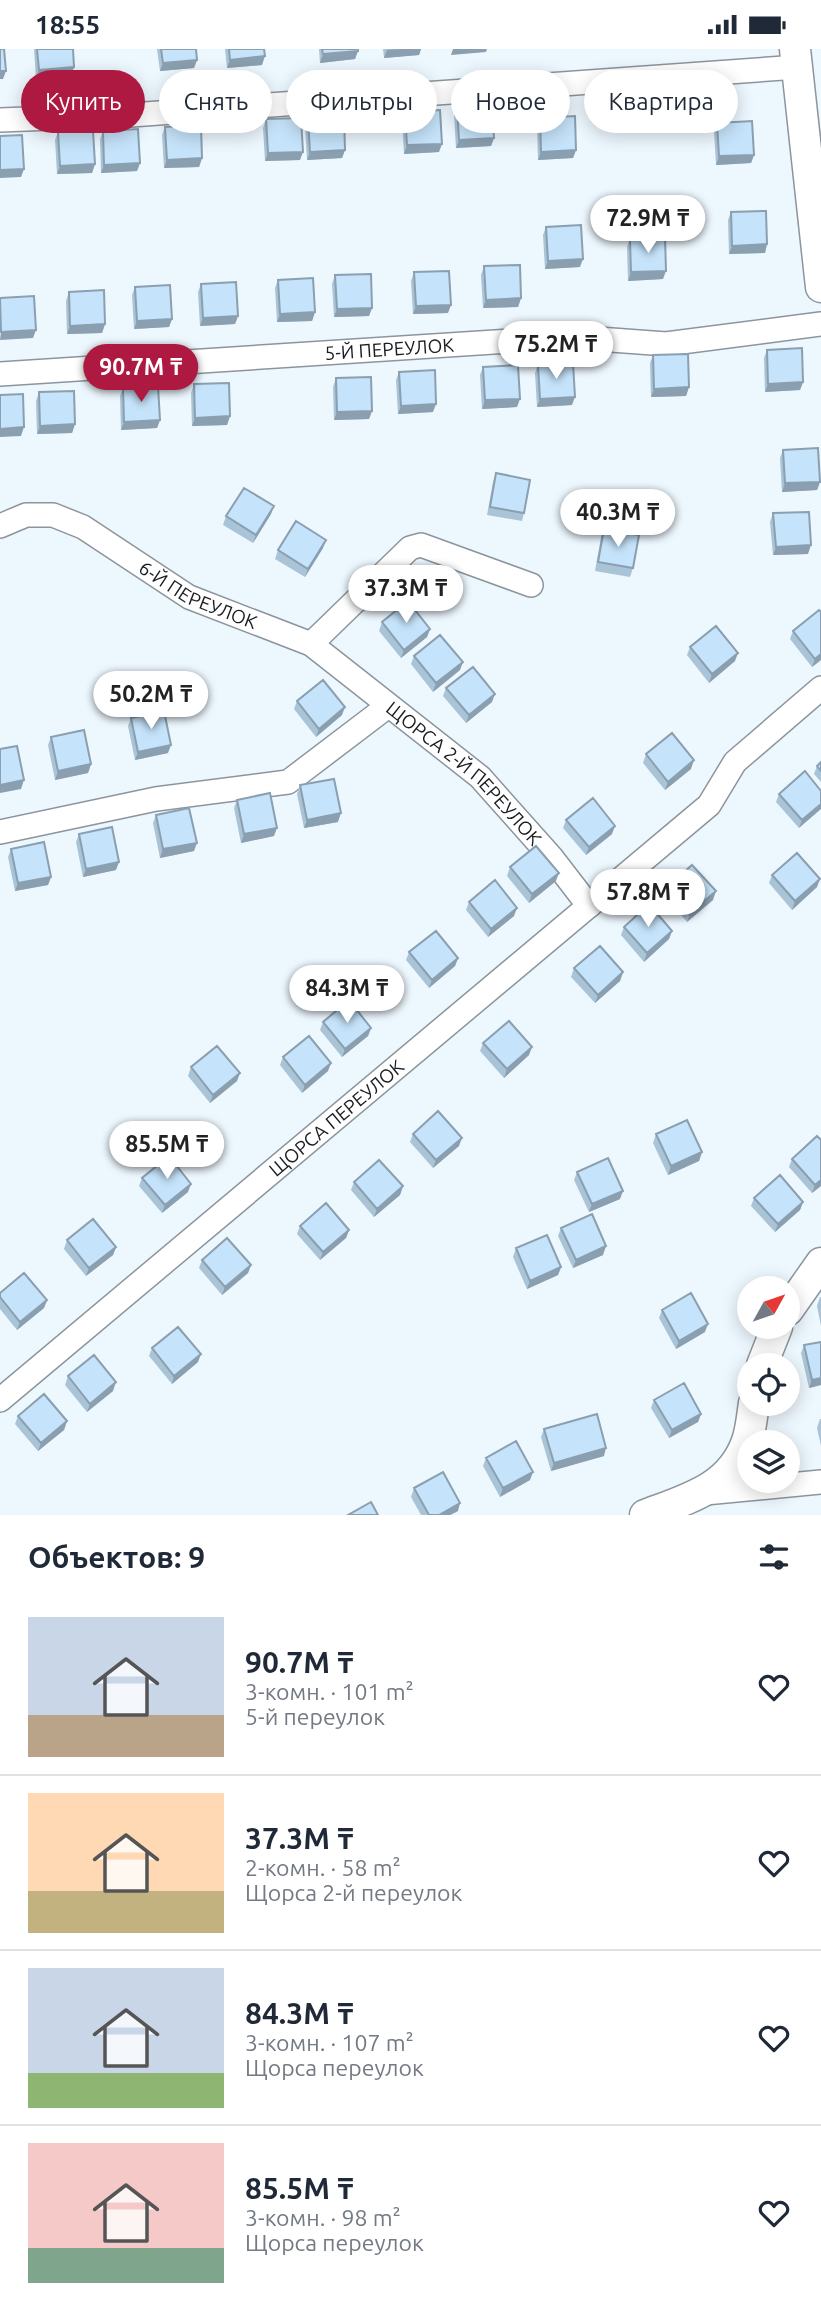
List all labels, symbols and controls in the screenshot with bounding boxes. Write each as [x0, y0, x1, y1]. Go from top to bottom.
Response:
text: 18:55 [35, 10, 100, 39]
chip: Купить [21, 70, 145, 133]
chip: Снять [159, 70, 272, 133]
chip: Фильтры [286, 70, 437, 133]
chip: Новое [451, 70, 570, 133]
chip: Квартира [584, 70, 738, 133]
pin: 72.9M ₸ [583, 195, 713, 255]
text: 72.9M ₸ [606, 205, 690, 230]
pin: 75.2M ₸ [491, 321, 621, 381]
text: 75.2M ₸ [514, 331, 598, 356]
street label: 5-Й ПЕРЕУЛОК [324, 334, 455, 364]
pin: 90.7M ₸ [76, 345, 206, 404]
text: 90.7M ₸ [99, 354, 183, 379]
pin: 40.3M ₸ [553, 489, 683, 549]
text: 40.3M ₸ [576, 499, 660, 524]
street label: 6-Й ПЕРЕУЛОК [135, 556, 261, 633]
pin: 37.3M ₸ [341, 565, 471, 625]
text: 37.3M ₸ [364, 575, 448, 600]
pin: 50.2M ₸ [86, 671, 216, 731]
text: 50.2M ₸ [109, 681, 193, 706]
street label: ЩОРСА 2-Й ПЕРЕУЛОК [382, 697, 546, 850]
pin: 57.8M ₸ [583, 869, 713, 929]
text: 57.8M ₸ [606, 879, 690, 904]
pin: 84.3M ₸ [282, 965, 412, 1025]
text: 84.3M ₸ [305, 975, 389, 1000]
street label: ЩОРСА ПЕРЕУЛОК [265, 1055, 408, 1181]
pin: 85.5M ₸ [102, 1121, 232, 1181]
text: 85.5M ₸ [125, 1131, 209, 1156]
north arrow [737, 1276, 800, 1339]
map controls [737, 1276, 800, 1493]
button: locate [737, 1353, 800, 1416]
button: layers [737, 1430, 800, 1493]
icon: filters [755, 1538, 793, 1576]
text: Объектов: 9 [28, 1540, 205, 1574]
icon: home [84, 1645, 168, 1729]
text: 90.7M ₸ [245, 1645, 354, 1679]
icon: heart [755, 1668, 793, 1706]
text: 3-комн. · 101 m² [245, 1679, 414, 1704]
text: 5-й переулок [245, 1704, 385, 1729]
icon: home [84, 1821, 168, 1905]
text: 37.3M ₸ [245, 1821, 354, 1855]
icon: heart [755, 1844, 793, 1882]
text: 2-комн. · 58 m² [245, 1855, 401, 1880]
text: Щорса 2-й переулок [245, 1880, 462, 1905]
icon: home [84, 1996, 168, 2080]
text: 84.3M ₸ [245, 1996, 354, 2030]
icon: heart [755, 2019, 793, 2057]
text: 3-комн. · 107 m² [245, 2030, 414, 2055]
text: Щорса переулок [245, 2055, 424, 2080]
icon: home [84, 2171, 168, 2255]
text: 85.5M ₸ [245, 2171, 354, 2205]
icon: heart [755, 2194, 793, 2232]
text: 3-комн. · 98 m² [245, 2205, 401, 2230]
text: Щорса переулок [245, 2230, 424, 2255]

